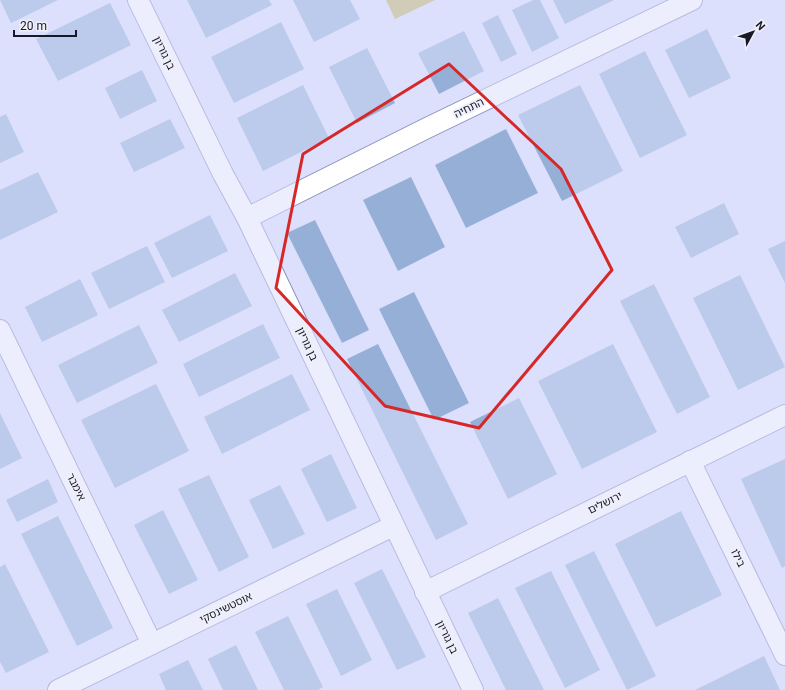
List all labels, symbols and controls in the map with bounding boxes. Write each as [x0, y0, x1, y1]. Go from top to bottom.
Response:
scale bar [14, 12, 76, 38]
north arrow [733, 12, 773, 52]
text: 20 m [20, 19, 47, 33]
text: N [753, 19, 768, 33]
street label: בן גוריון [150, 34, 178, 72]
street label: התחיה [452, 95, 486, 121]
street label: בן גוריון [294, 325, 320, 363]
street label: אימבר [64, 471, 88, 503]
street label: ירושלים [586, 489, 624, 517]
street label: בילו [728, 547, 748, 569]
street label: אוסטשינסקי [198, 590, 254, 626]
street label: בן גוריון [433, 618, 461, 656]

